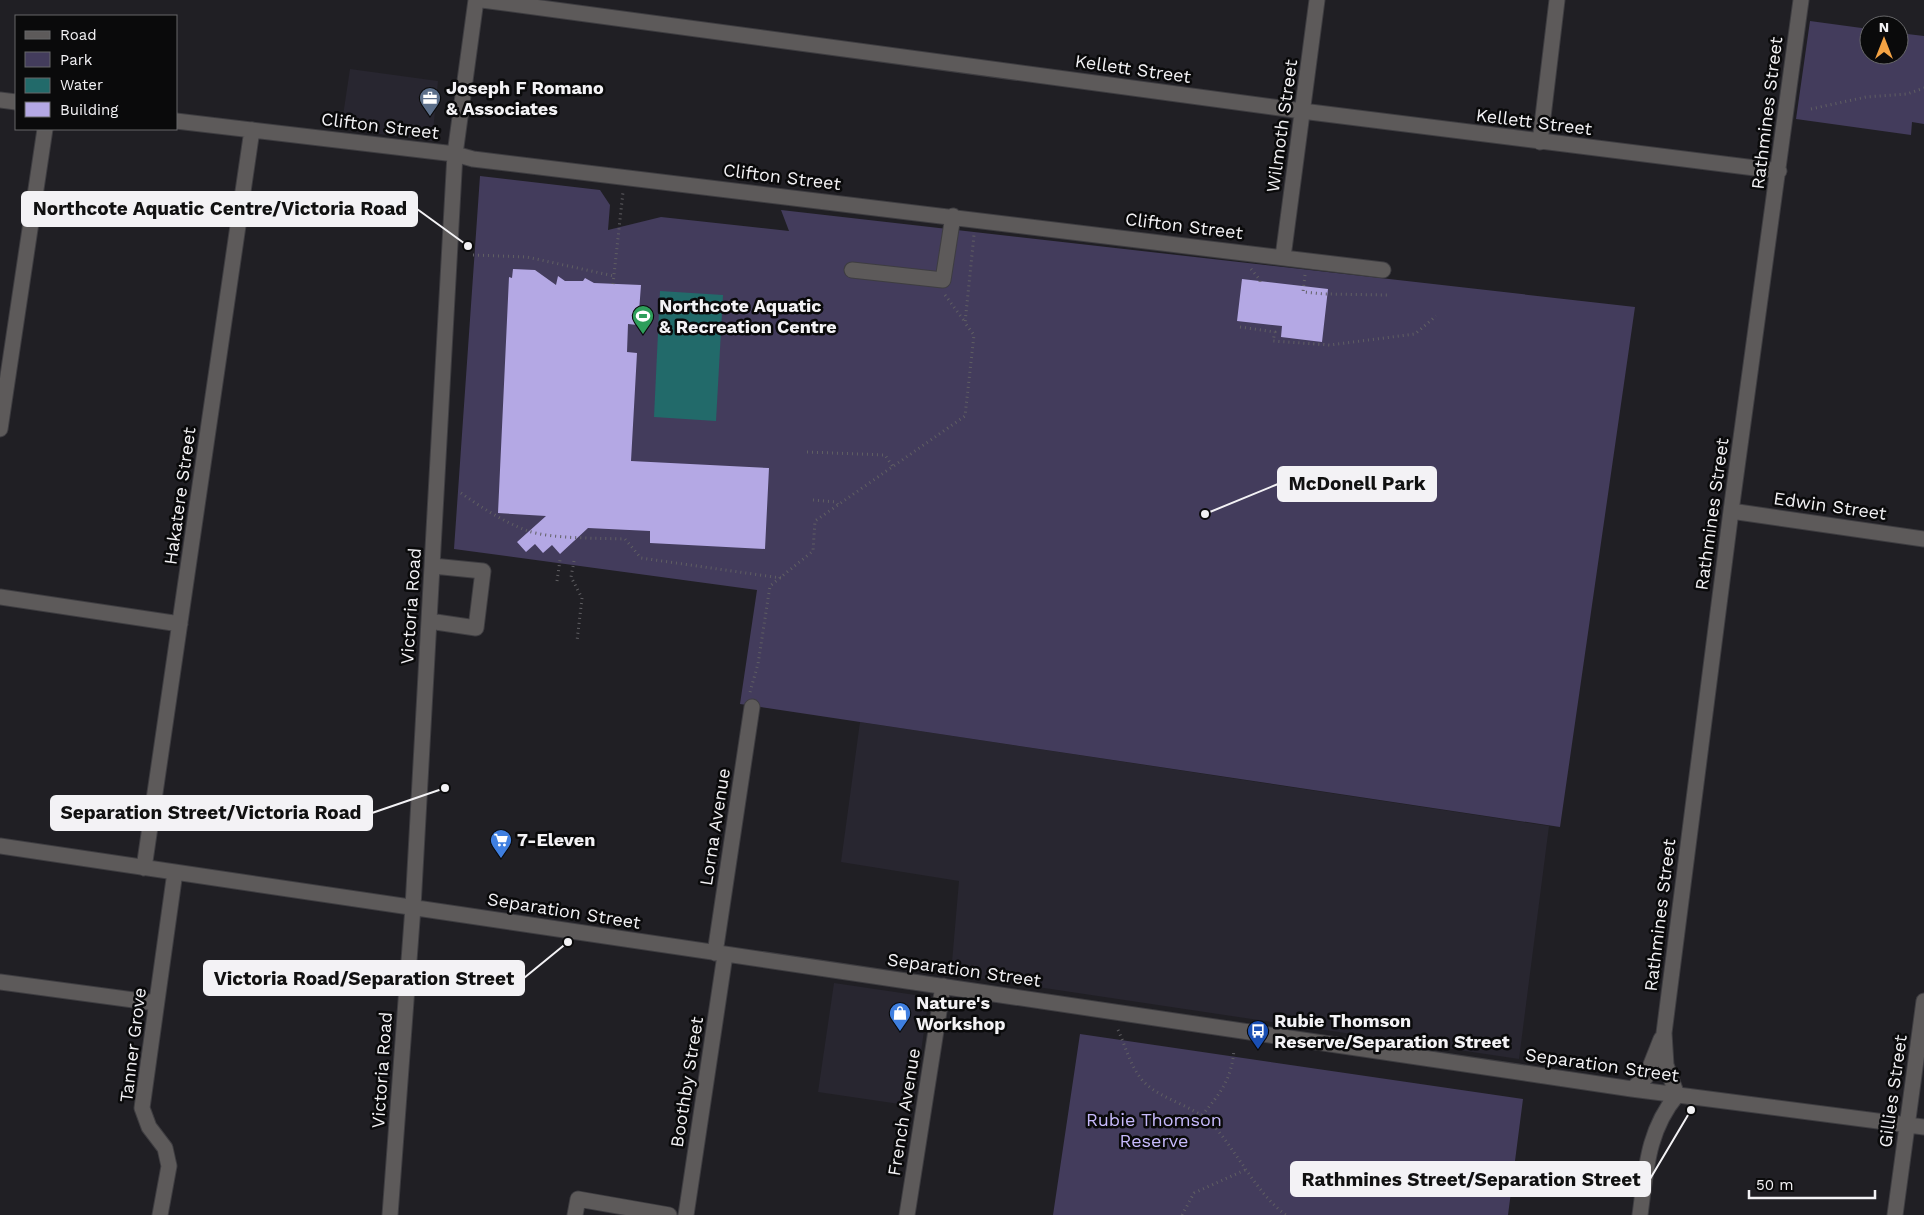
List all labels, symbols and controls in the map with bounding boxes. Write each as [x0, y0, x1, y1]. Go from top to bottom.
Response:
legend [15, 15, 178, 130]
north arrow [1859, 15, 1909, 65]
text: N [1879, 19, 1889, 35]
text: Road [60, 26, 97, 44]
street label: Rathmines Street [1747, 35, 1786, 191]
street label: Kellett Street [1074, 50, 1193, 87]
text: Park [60, 51, 93, 69]
street label: Wilmoth Street [1262, 57, 1301, 194]
text: Water [60, 76, 103, 94]
place label: Joseph F Romano & Associates [446, 77, 604, 119]
office icon: Joseph F Romano & Associates [418, 86, 442, 117]
text: Building [60, 101, 118, 119]
street label: Kellett Street [1475, 104, 1594, 139]
street label: Clifton Street [320, 108, 441, 143]
street label: Clifton Street [722, 159, 843, 194]
callout: Northcote Aquatic Centre/Victoria Road [22, 192, 417, 226]
text: Northcote Aquatic Centre/Victoria Road [33, 197, 407, 220]
street label: Clifton Street [1124, 208, 1245, 243]
place label: Northcote Aquatic & Recreation Centre [659, 295, 837, 337]
sports icon: Northcote Aquatic & Recreation Centre [631, 304, 655, 335]
street label: Hakatere Street [159, 425, 200, 566]
street label: Rathmines Street [1690, 436, 1733, 592]
callout: McDonell Park [1278, 467, 1436, 501]
text: McDonell Park [1288, 472, 1426, 495]
street label: Edwin Street [1772, 487, 1888, 524]
street label: Victoria Road [396, 547, 425, 665]
street label: Lorna Avenue [695, 767, 734, 887]
callout: Separation Street/Victoria Road [51, 796, 372, 830]
text: Separation Street/Victoria Road [60, 801, 362, 824]
supermarket icon: 7-Eleven [489, 828, 513, 859]
place label: 7-Eleven [517, 829, 595, 850]
street label: Rathmines Street [1640, 837, 1679, 993]
street label: Separation Street [486, 888, 643, 933]
street label: Separation Street [886, 948, 1043, 991]
callout: Victoria Road/Separation Street [204, 961, 524, 995]
text: Victoria Road/Separation Street [214, 967, 515, 990]
street label: Tanner Grove [115, 986, 150, 1104]
place label: Nature's Workshop [916, 992, 1005, 1034]
shop icon: Nature's Workshop [888, 1001, 912, 1032]
place label: Rubie Thomson Reserve/Separation Street [1274, 1010, 1510, 1052]
street label: Victoria Road [367, 1011, 396, 1129]
street label: Boothby Street [666, 1015, 707, 1149]
bus stop icon: Rubie Thomson Reserve/Separation Street [1246, 1019, 1270, 1050]
street label: Gillies Street [1874, 1033, 1911, 1149]
street label: Separation Street [1524, 1043, 1681, 1086]
street label: French Avenue [883, 1047, 924, 1177]
park label: Rubie Thomson Reserve [1086, 1109, 1222, 1151]
callout: Rathmines Street/Separation Street [1291, 1162, 1650, 1196]
text: Rathmines Street/Separation Street [1301, 1168, 1641, 1191]
scale bar [1749, 1168, 1875, 1200]
text: 50 m [1756, 1176, 1793, 1194]

